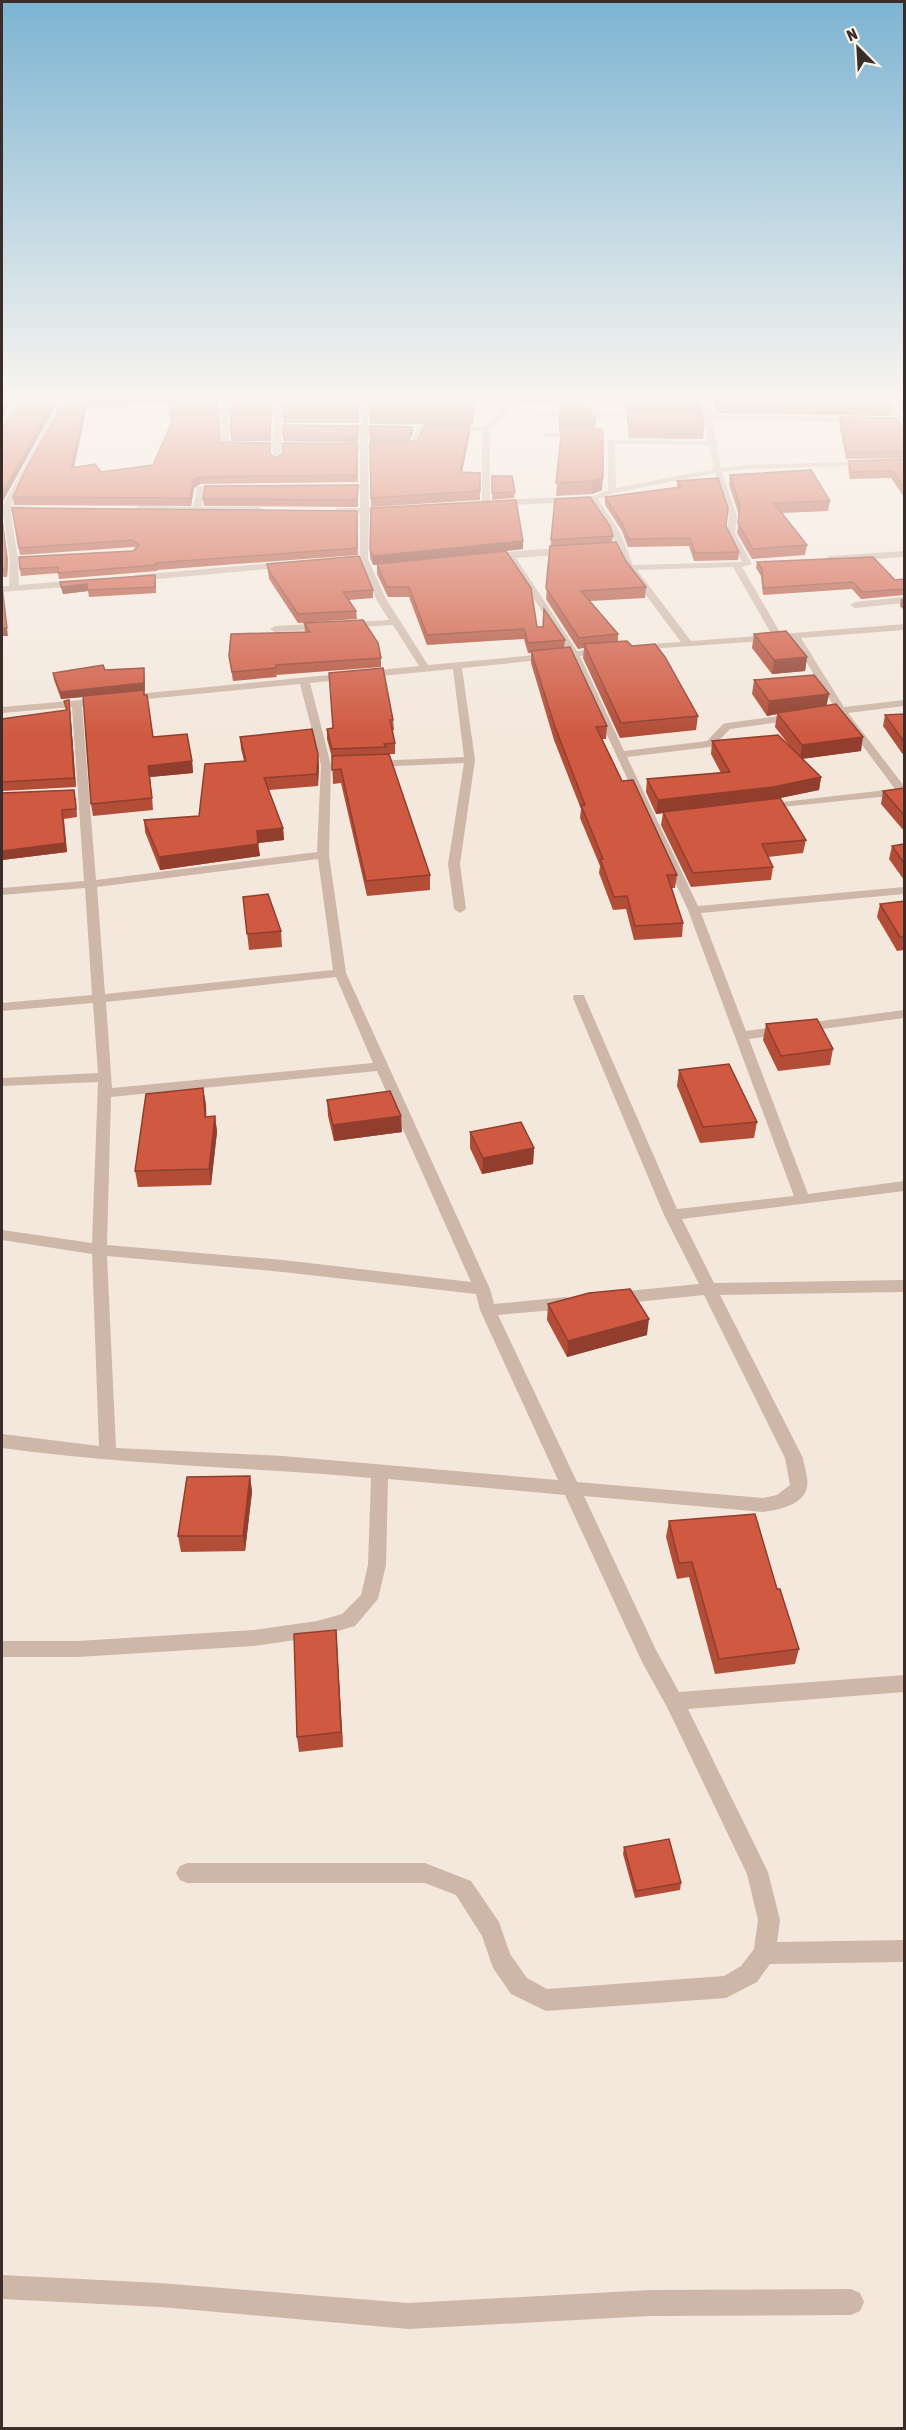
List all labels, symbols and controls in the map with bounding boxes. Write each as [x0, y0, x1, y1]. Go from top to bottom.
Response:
north arrow [828, 18, 888, 78]
text: N [844, 24, 860, 44]

